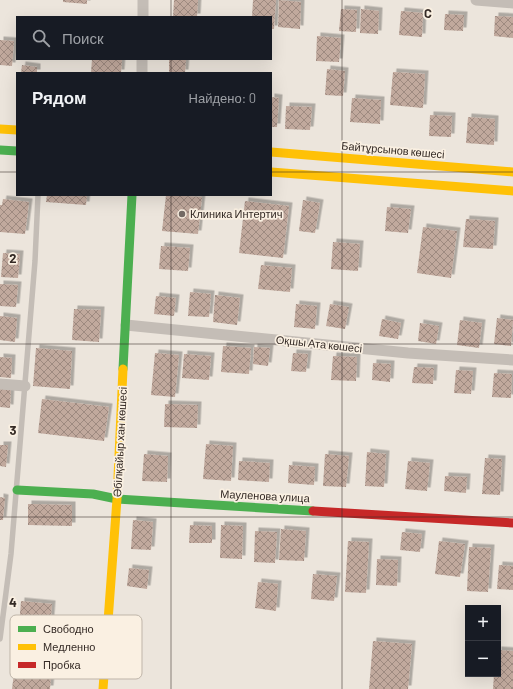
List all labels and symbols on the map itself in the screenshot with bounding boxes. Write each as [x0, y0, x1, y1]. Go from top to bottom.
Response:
text: C [424, 5, 432, 21]
street label: Байтұрсынов көшесі [341, 139, 445, 160]
place label: Клиника Интертич [190, 207, 282, 220]
marker: Клиника Интертич [177, 209, 187, 219]
text: 2 [9, 250, 17, 266]
street label: Оқшы Ата көшесі [275, 333, 363, 354]
street label: Әбілқайыр хан көшесі [110, 387, 129, 497]
text: 3 [9, 422, 17, 438]
street label: Мауленова улица [220, 487, 311, 504]
text: 4 [9, 594, 17, 610]
legend [10, 615, 142, 679]
text: Свободно [43, 622, 94, 635]
text: Медленно [43, 640, 95, 653]
text: Пробка [43, 658, 81, 671]

